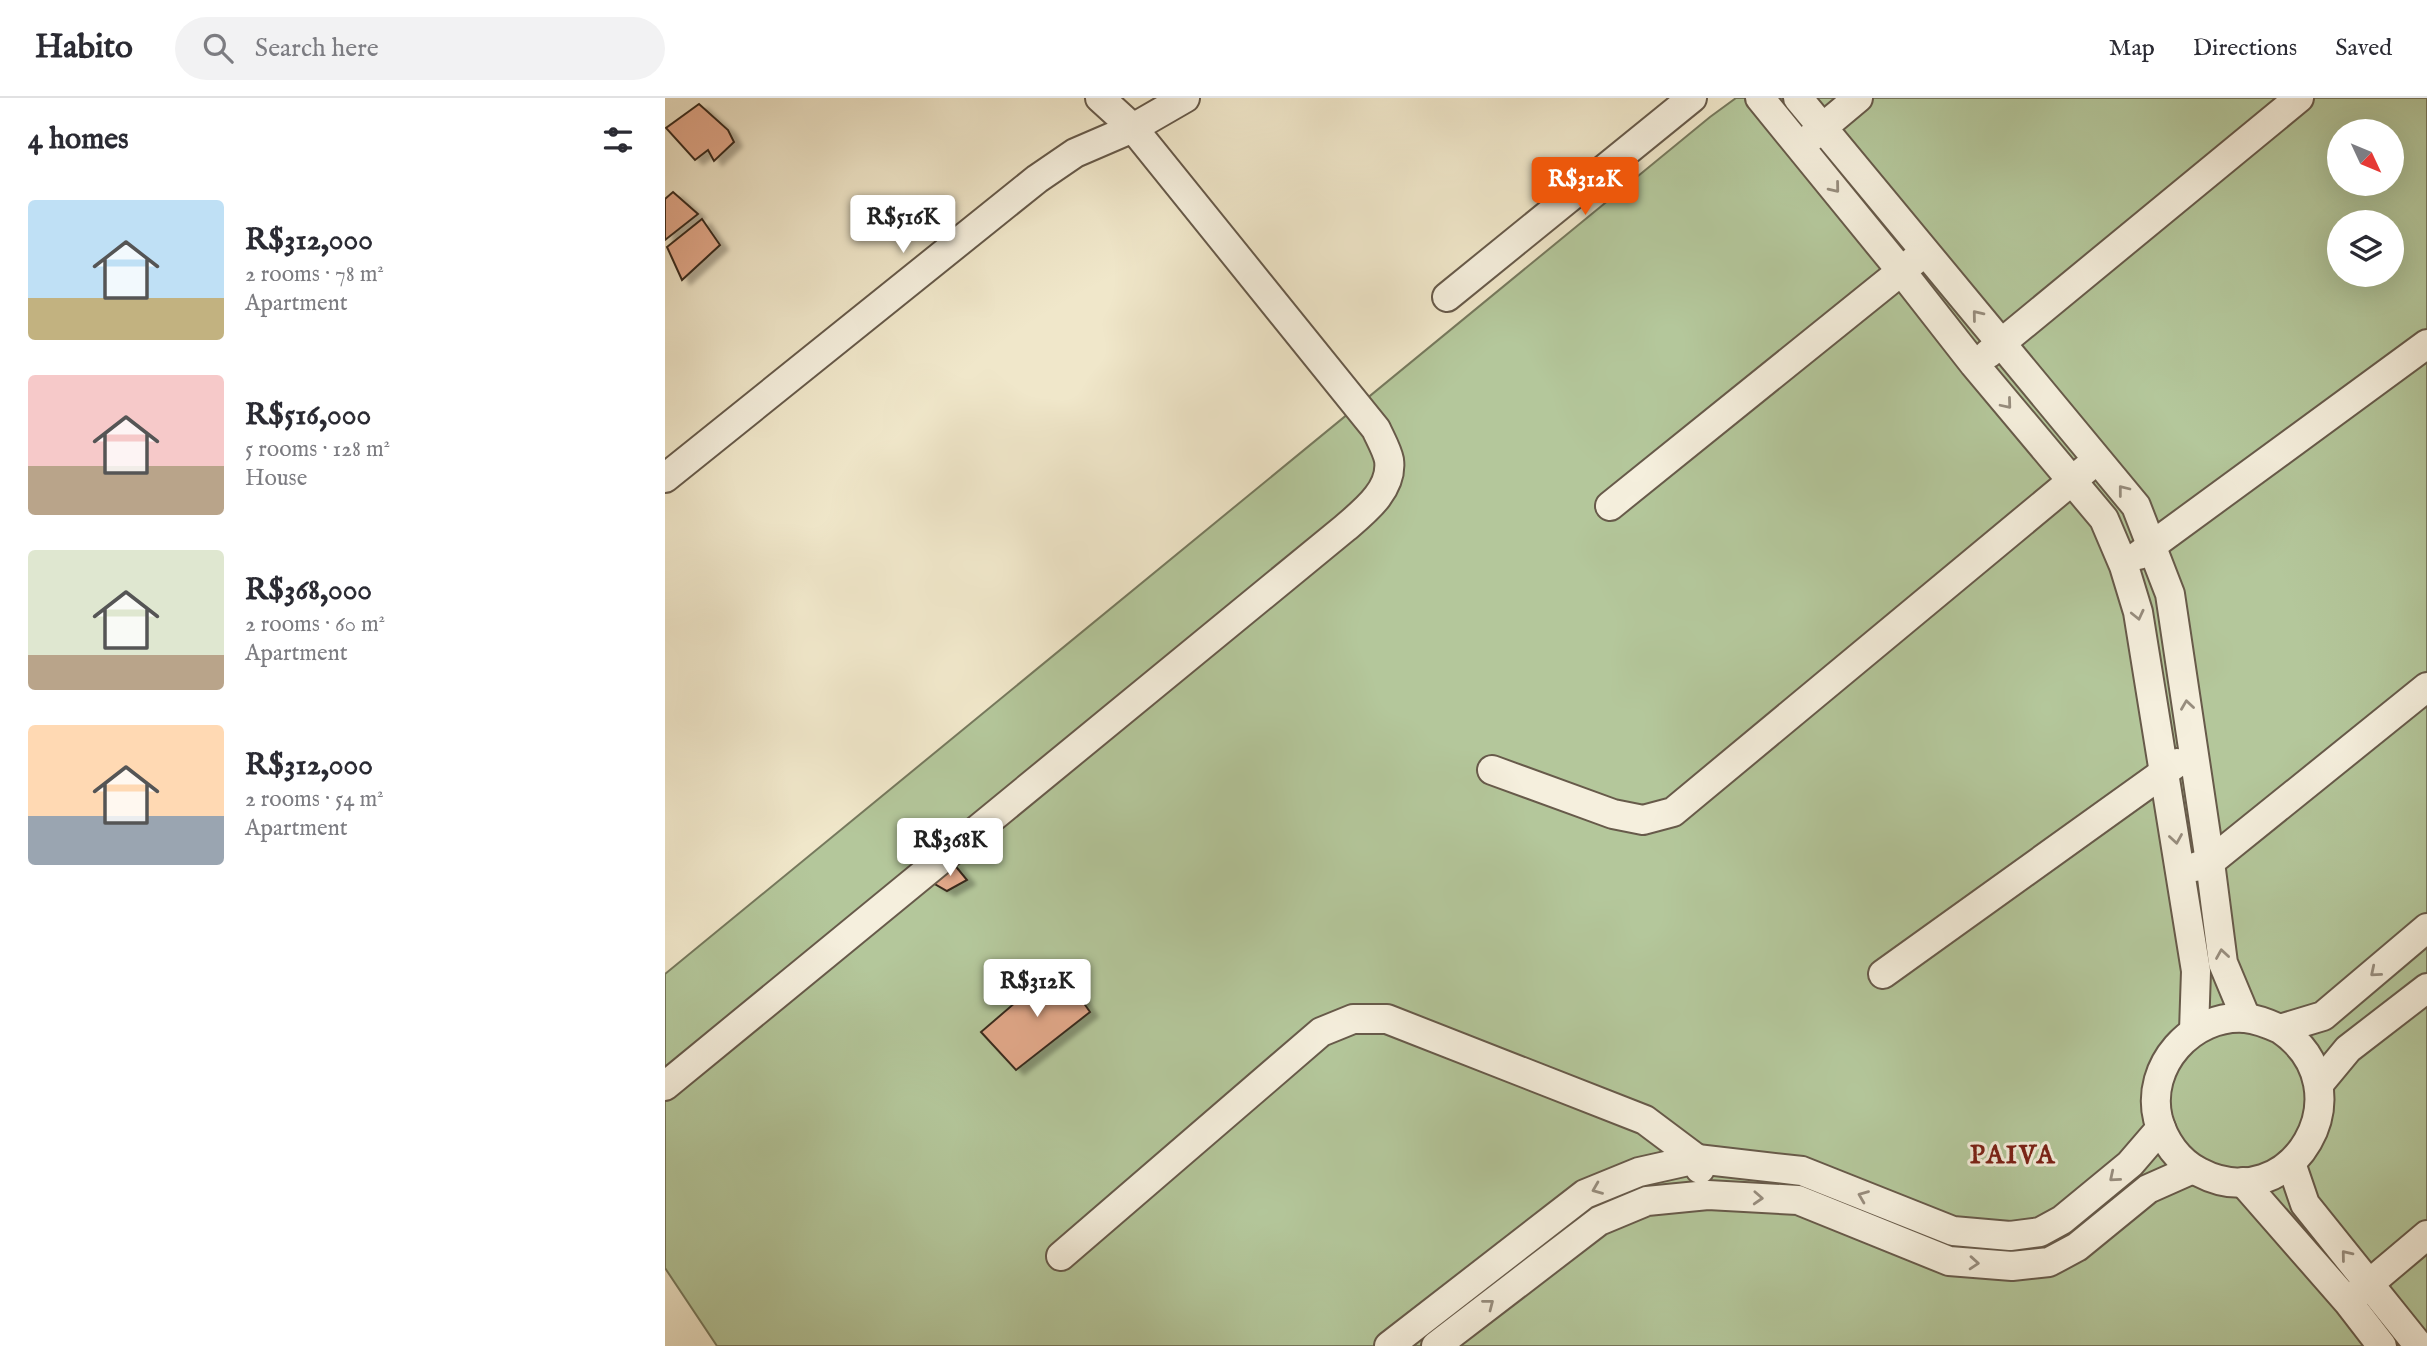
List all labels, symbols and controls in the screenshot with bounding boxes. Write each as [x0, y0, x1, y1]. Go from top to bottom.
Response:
search box [175, 17, 665, 80]
text: Habito [35, 27, 133, 69]
icon: search [199, 29, 237, 67]
text: Search here [255, 32, 379, 65]
text: Map [2109, 33, 2155, 64]
text: Directions [2193, 33, 2297, 64]
text: Saved [2335, 33, 2392, 64]
north arrow [2327, 119, 2405, 196]
map controls [2327, 119, 2404, 287]
text: 4 homes [28, 121, 129, 159]
icon: filters [599, 121, 637, 159]
pin: R$312K [1528, 158, 1642, 217]
text: R$312K [1548, 165, 1622, 194]
one-way arrow [1826, 181, 1839, 193]
pin: R$516K [846, 195, 960, 255]
text: R$516K [866, 203, 940, 232]
button: layers [2327, 210, 2404, 287]
text: R$312,000 [245, 222, 373, 260]
icon: home [84, 228, 168, 312]
text: 2 rooms · 78 m² [245, 260, 384, 289]
text: Apartment [245, 289, 348, 318]
one-way arrow [1973, 310, 1986, 323]
one-way arrow [1999, 396, 2011, 409]
text: R$516,000 [245, 397, 371, 435]
icon: home [84, 403, 168, 487]
text: 5 rooms · 128 m² [245, 435, 390, 464]
text: House [245, 464, 307, 493]
one-way arrow [2119, 485, 2132, 497]
text: R$368,000 [245, 572, 372, 610]
icon: home [84, 578, 168, 662]
one-way arrow [2130, 609, 2144, 621]
text: 2 rooms · 60 m² [245, 610, 385, 639]
text: Apartment [245, 639, 348, 668]
one-way arrow [2179, 699, 2194, 711]
text: R$312,000 [245, 747, 373, 785]
icon: home [84, 753, 168, 837]
text: 2 rooms · 54 m² [245, 785, 384, 814]
text: Apartment [245, 814, 348, 843]
pin: R$368K [893, 818, 1007, 878]
text: R$368K [913, 826, 987, 855]
one-way arrow [2168, 833, 2183, 845]
one-way arrow [2215, 949, 2230, 960]
pin: R$312K [980, 960, 1094, 1019]
one-way arrow [2370, 964, 2383, 976]
text: R$312K [1000, 967, 1074, 996]
district label: PAIVA [1970, 1139, 2056, 1172]
one-way arrow [2109, 1169, 2122, 1181]
one-way arrow [1592, 1181, 1604, 1195]
one-way arrow [1858, 1190, 1870, 1204]
one-way arrow [1753, 1191, 1764, 1206]
one-way arrow [2342, 1250, 2354, 1263]
one-way arrow [1969, 1255, 1980, 1270]
one-way arrow [1482, 1299, 1494, 1312]

